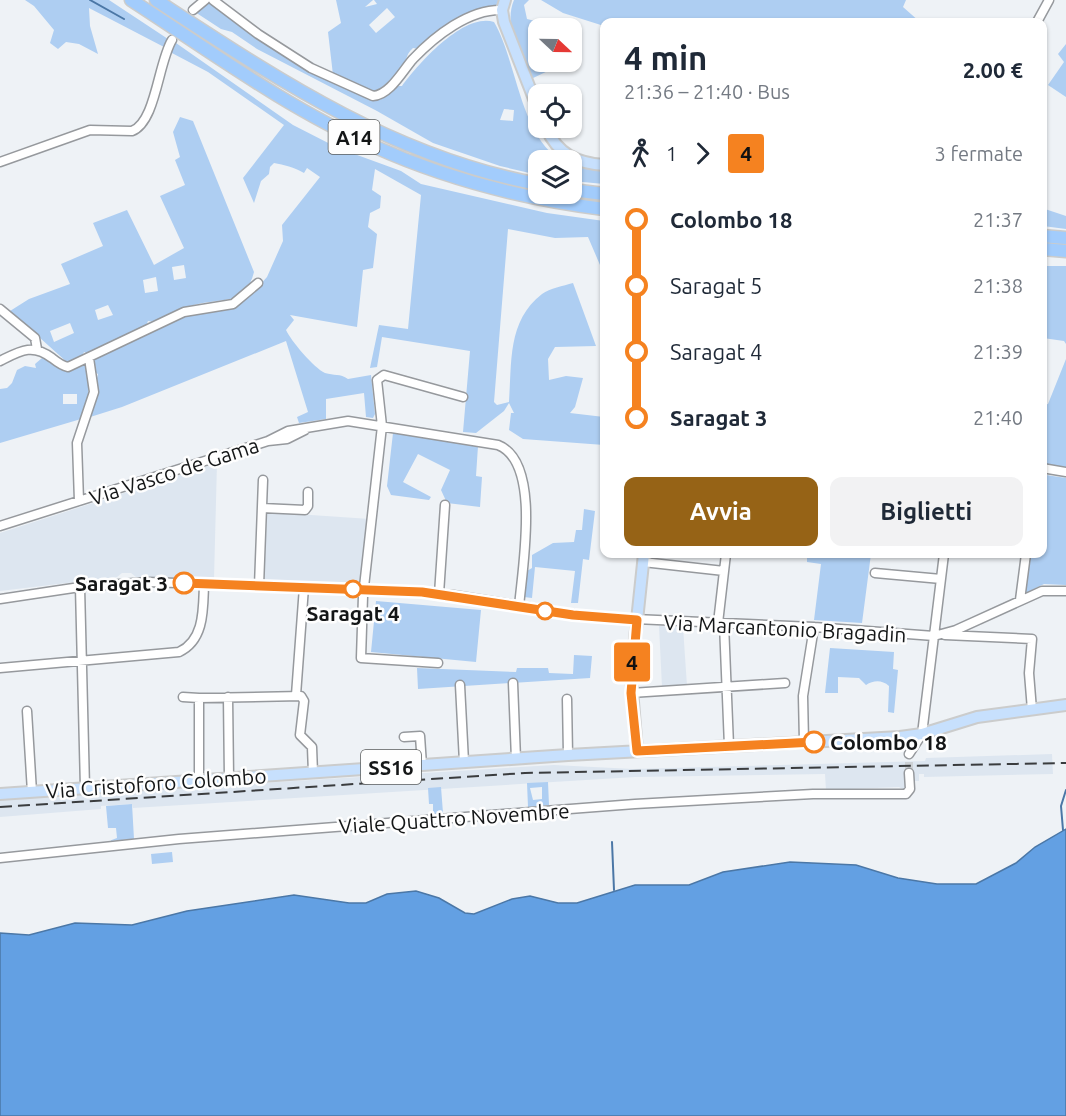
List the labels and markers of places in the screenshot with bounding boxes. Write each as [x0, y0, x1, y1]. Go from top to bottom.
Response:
place label: Saragat 3 [75, 571, 168, 595]
marker: Saragat 3 [173, 572, 195, 594]
marker: Saragat 4 [344, 580, 362, 598]
place label: Saragat 4 [306, 601, 400, 625]
unlabelled marker [536, 602, 554, 620]
place label: Colombo 18 [830, 730, 947, 754]
marker: Colombo 18 [803, 731, 825, 753]

